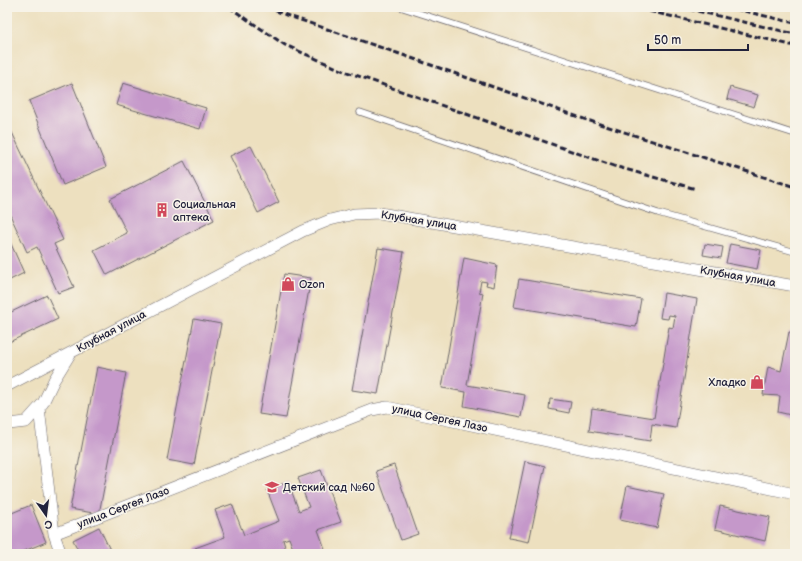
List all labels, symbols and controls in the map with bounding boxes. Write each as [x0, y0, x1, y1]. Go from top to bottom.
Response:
scale bar [648, 26, 748, 52]
text: 50 m [654, 33, 681, 48]
place label: Социальная аптека [173, 198, 236, 224]
building icon: Социальная аптека [154, 202, 170, 218]
street label: Клубная улица [380, 208, 458, 233]
street label: Клубная улица [699, 263, 777, 290]
shop icon: Ozon [280, 276, 296, 292]
place label: Ozon [299, 278, 325, 291]
street label: Клубная улица [74, 307, 149, 355]
shop icon: Хладко [749, 374, 765, 390]
place label: Хладко [709, 376, 746, 389]
street label: улица Сергея Лазо [391, 402, 489, 435]
school or university icon: Детский сад №60 [264, 479, 280, 495]
place label: Детский сад №60 [283, 481, 376, 494]
street label: улица Сергея Лазо [75, 484, 171, 531]
north arrow [26, 495, 66, 535]
text: С [43, 517, 54, 532]

